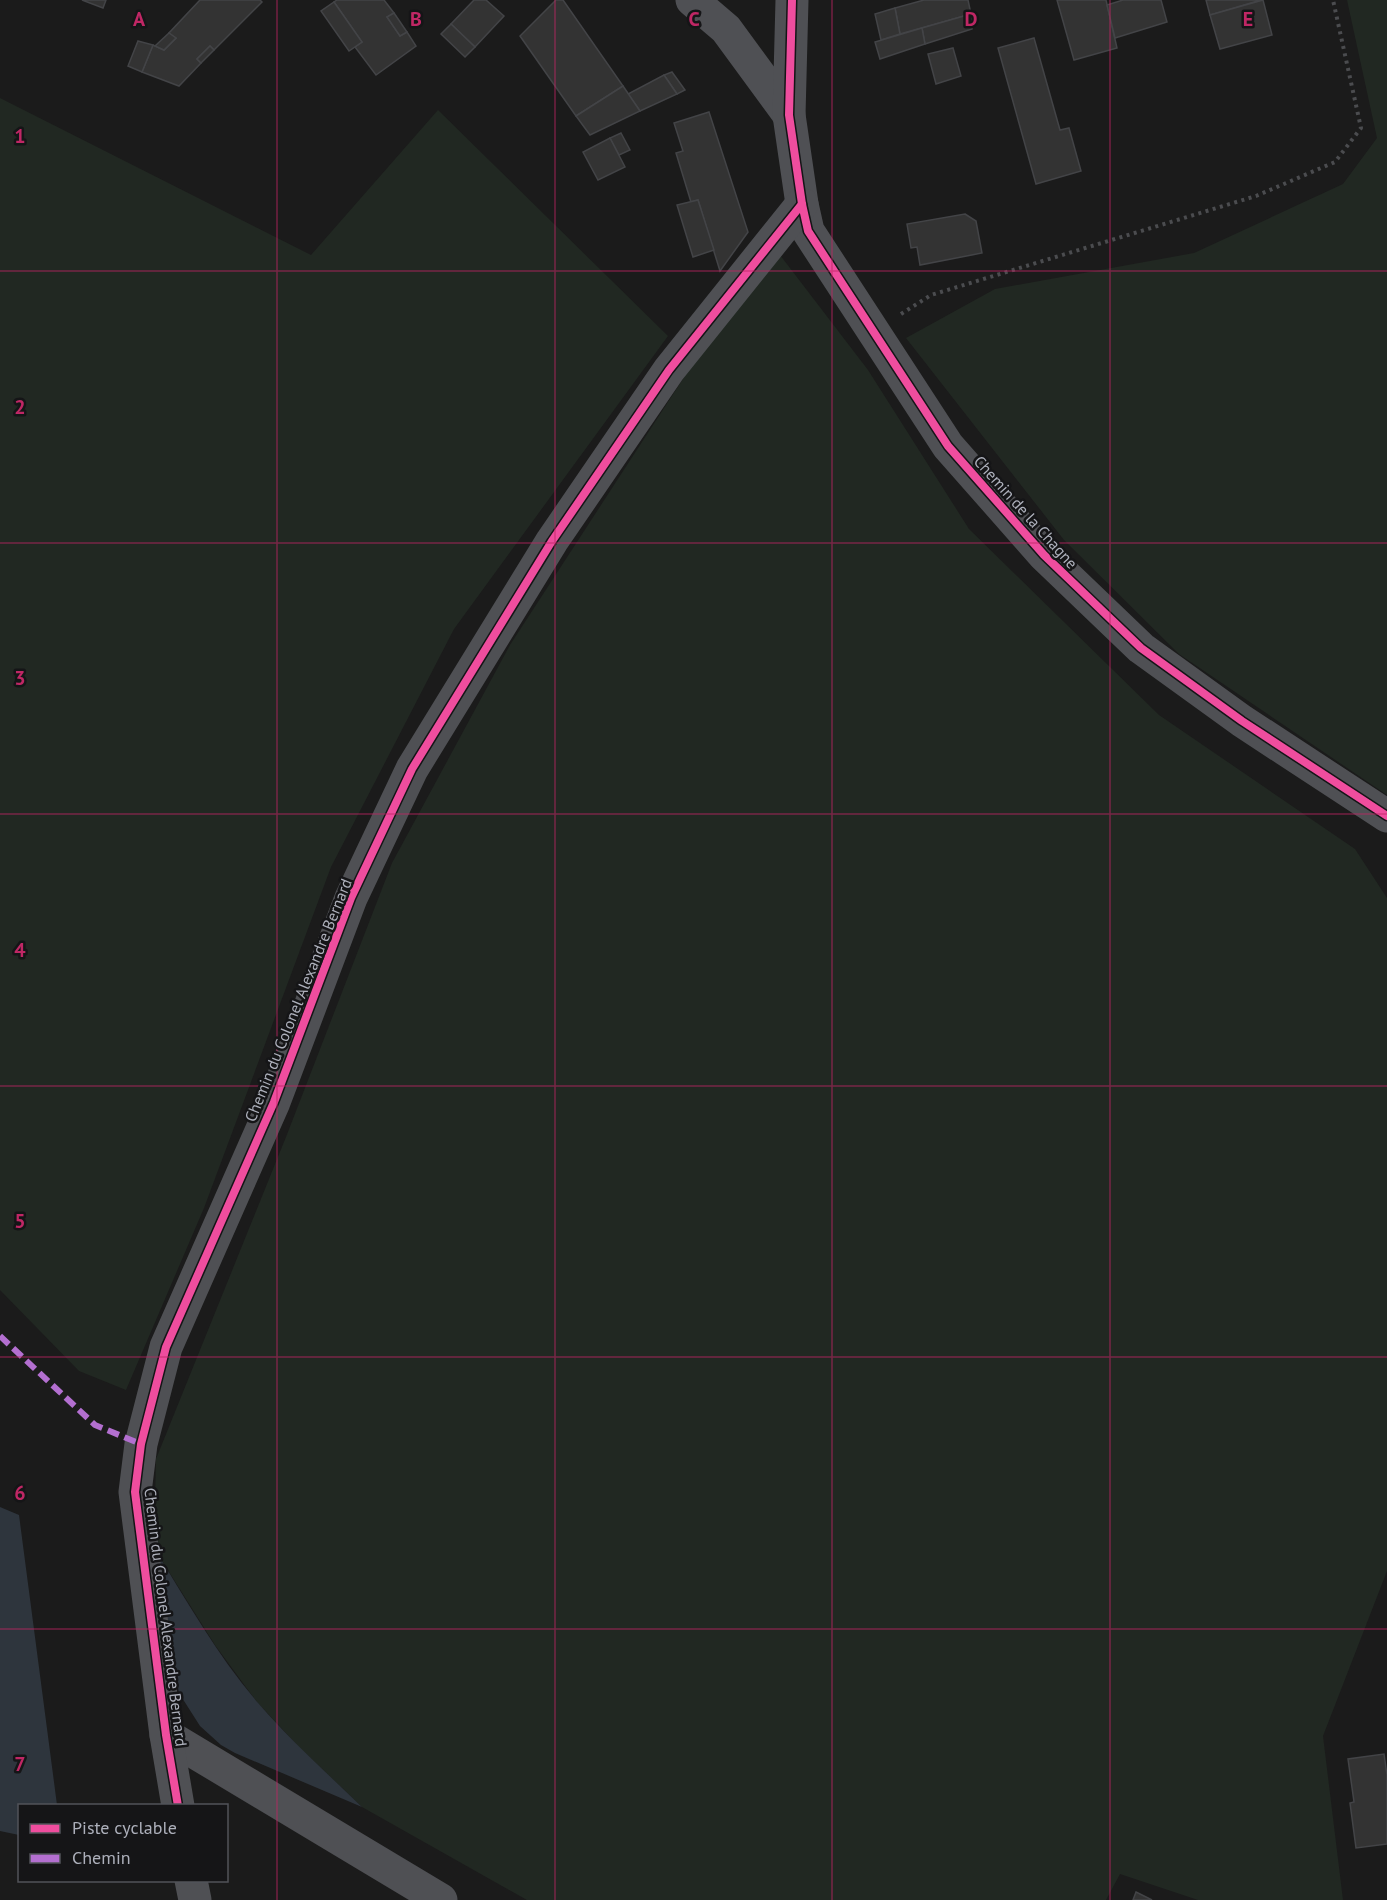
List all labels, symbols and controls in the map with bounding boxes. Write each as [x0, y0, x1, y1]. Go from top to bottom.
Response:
text: A [133, 6, 146, 32]
text: B [410, 6, 422, 32]
text: C [688, 6, 700, 32]
text: D [965, 6, 978, 32]
text: E [1243, 6, 1253, 32]
text: 1 [14, 123, 26, 149]
text: 2 [14, 394, 26, 420]
street label: Chemin de la Chagne [970, 451, 1082, 573]
text: 3 [14, 665, 26, 691]
street label: Chemin du Colonel Alexandre Bernard [240, 876, 356, 1124]
text: 4 [14, 937, 26, 963]
text: 5 [14, 1208, 26, 1234]
text: 6 [14, 1480, 26, 1506]
street label: Chemin du Colonel Alexandre Bernard [140, 1487, 192, 1747]
text: 7 [14, 1751, 26, 1777]
legend [18, 1804, 228, 1882]
text: Piste cyclable [72, 1816, 177, 1839]
text: Chemin [72, 1846, 131, 1869]

